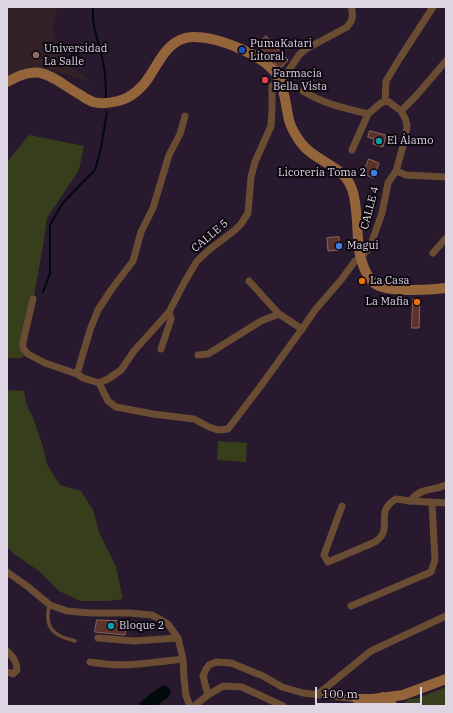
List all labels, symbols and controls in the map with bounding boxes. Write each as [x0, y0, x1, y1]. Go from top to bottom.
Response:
place label: PumaKatari Litoral [250, 37, 312, 63]
place label: Universidad La Salle [44, 42, 107, 68]
marker: PumaKatari Litoral [237, 45, 247, 55]
marker: Universidad La Salle [31, 50, 41, 60]
place label: Farmacia Bella Vista [273, 67, 327, 93]
marker: Farmacia Bella Vista [260, 75, 270, 85]
place label: El Álamo [387, 134, 433, 148]
marker: El Álamo [374, 136, 384, 146]
place label: Licoreria Toma 2 [278, 166, 366, 180]
marker: Licoreria Toma 2 [369, 168, 379, 178]
street label: CALLE 4 [358, 185, 382, 231]
street label: CALLE 5 [189, 217, 231, 255]
place label: Magui [347, 239, 379, 253]
marker: Magui [334, 241, 344, 251]
place label: La Casa [370, 274, 410, 288]
marker: La Casa [357, 276, 367, 286]
place label: La Mafia [365, 295, 409, 309]
marker: La Mafia [412, 297, 422, 307]
place label: Bloque 2 [119, 619, 164, 633]
marker: Bloque 2 [106, 621, 116, 631]
scale bar [317, 679, 424, 705]
text: 100 m [322, 686, 358, 701]

